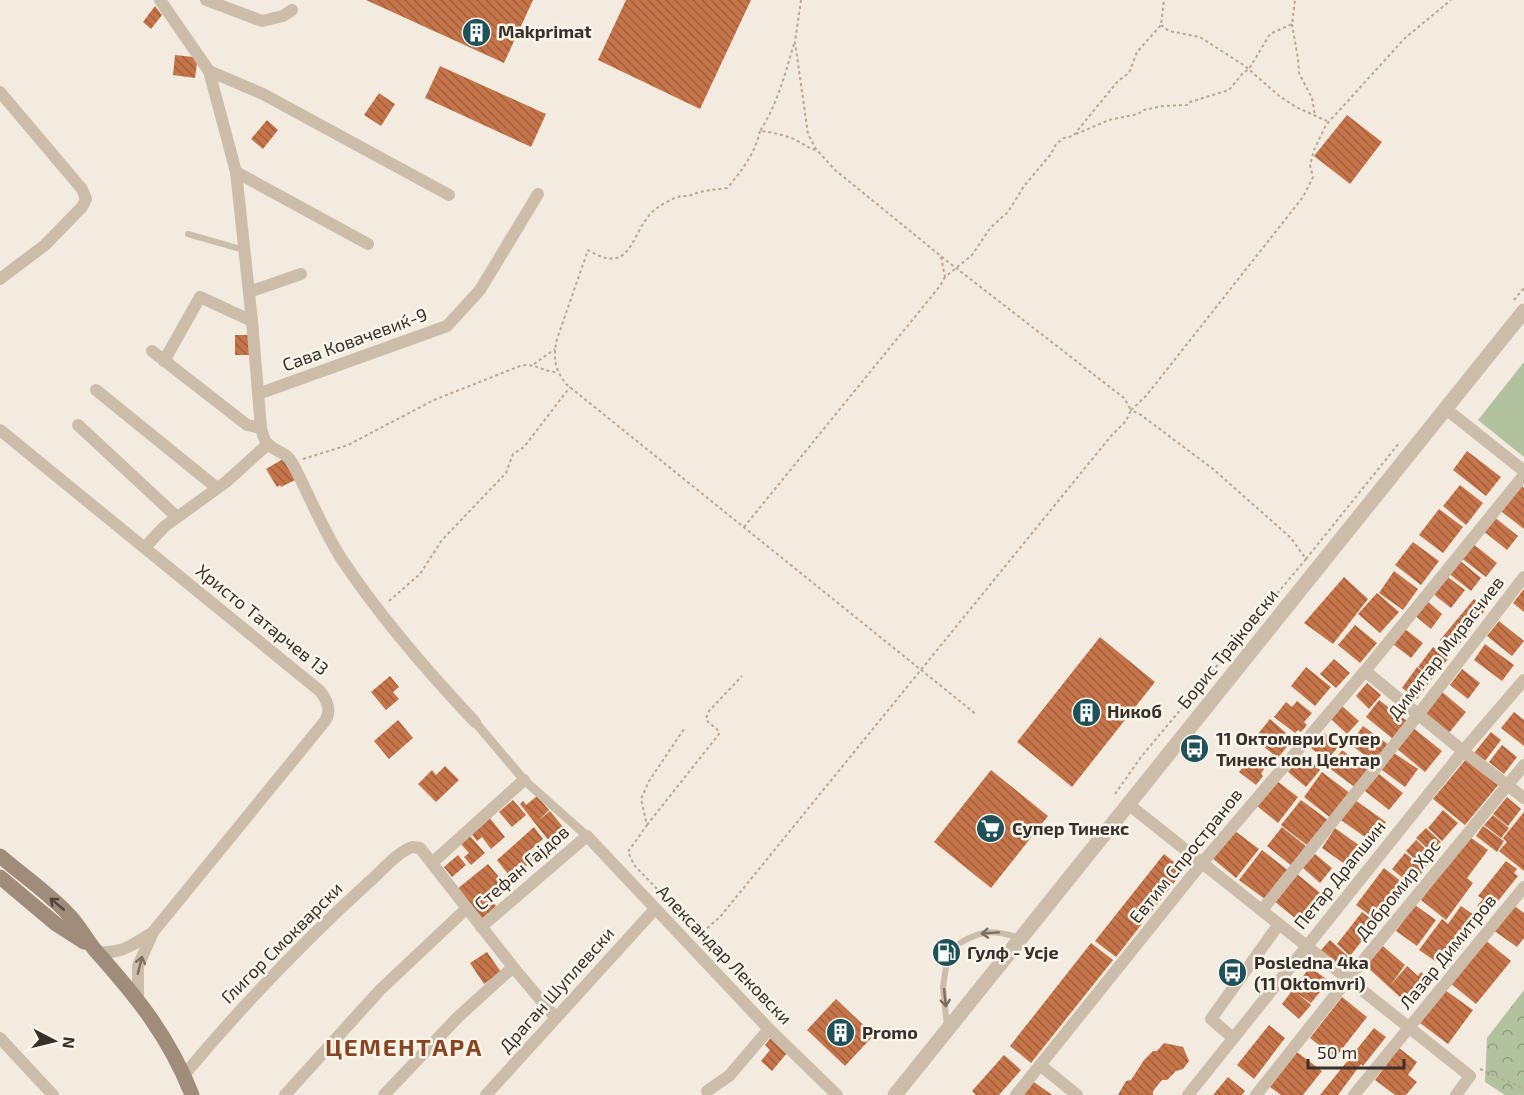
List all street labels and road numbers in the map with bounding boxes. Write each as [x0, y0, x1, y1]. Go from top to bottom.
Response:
street label: Сава Ковачевиќ-9 [279, 303, 430, 376]
street label: Христо Татарчев 13 [192, 559, 333, 679]
street label: Димитар Мирасчиев [1382, 571, 1508, 723]
street label: Борис Трајковски [1172, 584, 1282, 713]
street label: Евтим Спространов [1124, 784, 1246, 927]
street label: Петар Драпшин [1289, 816, 1390, 933]
street label: Стефан Гајдов [469, 820, 573, 914]
street label: Добромир Хрс [1350, 835, 1444, 944]
street label: Глигор Смокварски [216, 877, 347, 1008]
street label: Александар Лековски [652, 880, 797, 1029]
street label: Лазар Димитров [1394, 889, 1500, 1013]
street label: Драган Шуплевски [494, 922, 618, 1057]

